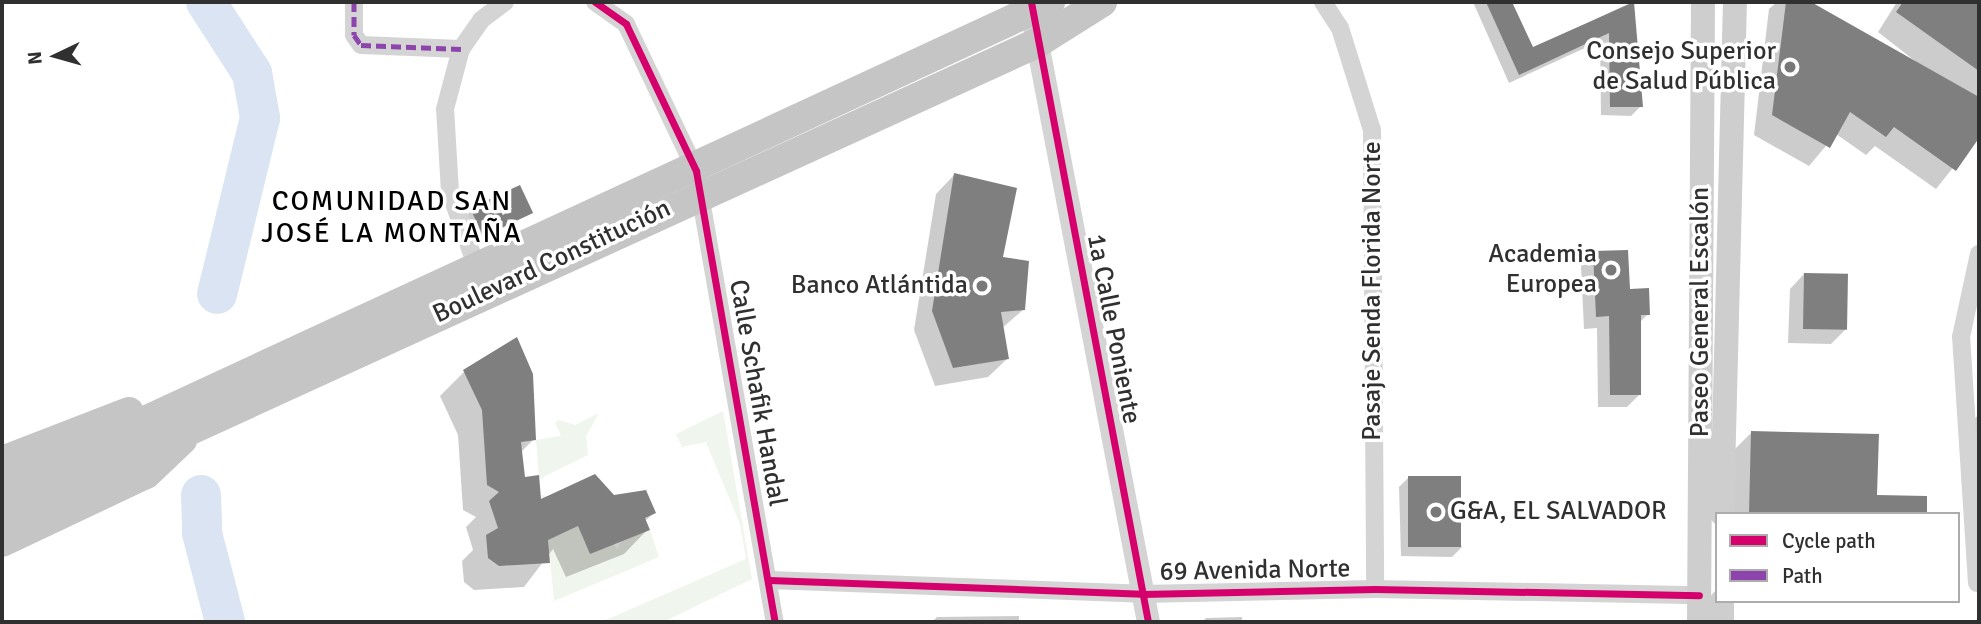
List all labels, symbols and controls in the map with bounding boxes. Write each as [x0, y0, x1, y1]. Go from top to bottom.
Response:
north arrow [21, 21, 91, 91]
place label: Consejo Superior de Salud Pública [1586, 36, 1776, 98]
text: N [23, 50, 48, 65]
marker: Consejo Superior de Salud Pública [1782, 59, 1798, 75]
street label: Pasaje Senda Florida Norte [1357, 141, 1389, 441]
district label: COMUNIDAD SAN JOSÉ LA MONTAÑA [263, 184, 521, 250]
street label: Paseo General Escalón [1685, 187, 1717, 437]
street label: Boulevard Constitución [428, 193, 676, 331]
street label: 1a Calle Poniente [1079, 231, 1147, 427]
place label: Academia Europea [1488, 239, 1597, 300]
marker: Academia Europea [1603, 262, 1619, 278]
place label: Banco Atlántida [791, 270, 968, 302]
street label: Calle Schafik Handal [722, 277, 792, 509]
marker: Banco Atlántida [974, 278, 990, 294]
place label: G&A, EL SALVADOR [1450, 496, 1667, 528]
marker: G&A, EL SALVADOR [1428, 504, 1444, 520]
legend [1715, 512, 1960, 603]
text: Cycle path [1782, 528, 1876, 554]
street label: 69 Avenida Norte [1159, 554, 1351, 588]
text: Path [1782, 563, 1823, 589]

